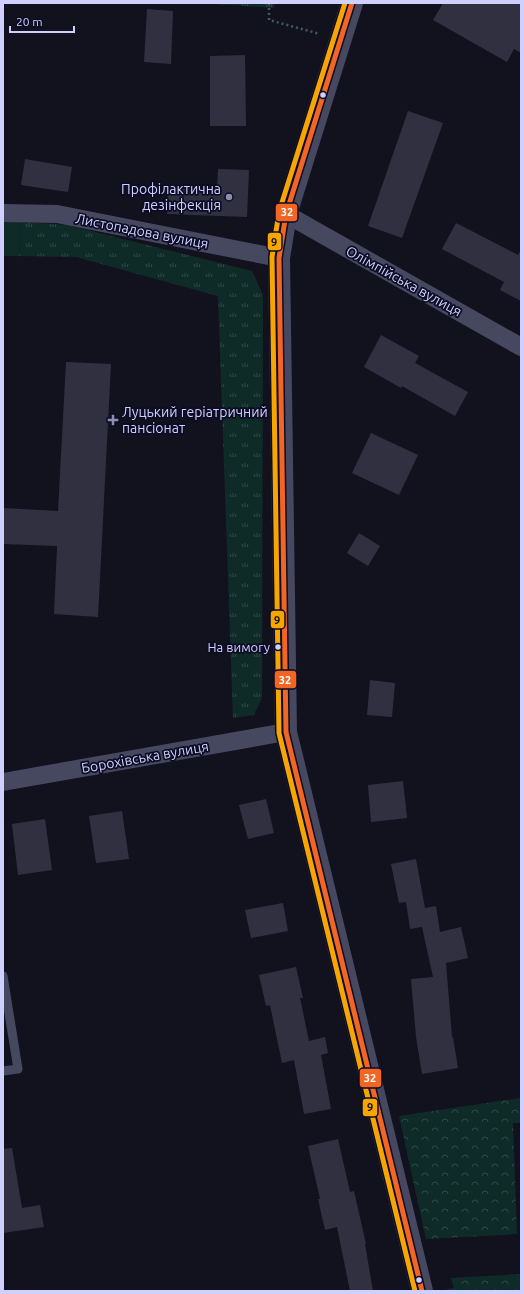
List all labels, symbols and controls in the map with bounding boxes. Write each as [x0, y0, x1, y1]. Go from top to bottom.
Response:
scale bar [10, 8, 74, 34]
text: 20 m [16, 15, 43, 28]
unlabelled marker [318, 90, 328, 100]
place label: Профілактична дезінфекція [121, 181, 221, 213]
marker: Профілактична дезінфекція [224, 192, 234, 202]
line badge: 32 [275, 203, 298, 222]
text: 32 [281, 206, 293, 218]
street label: Листопадова вулиця [74, 210, 210, 252]
line badge: 9 [267, 232, 282, 251]
text: 9 [271, 236, 277, 248]
street label: Олімпійська вулиця [343, 243, 465, 319]
place label: Луцький геріатричний пансіонат [122, 404, 268, 436]
marker: Луцький геріатричний пансіонат [107, 414, 119, 426]
line badge: 9 [270, 610, 285, 629]
text: 9 [274, 614, 280, 626]
place label: На вимогу [208, 640, 270, 654]
marker: На вимогу [273, 642, 283, 652]
line badge: 32 [274, 670, 297, 689]
text: 32 [279, 674, 291, 686]
street label: Борохівська вулиця [80, 738, 210, 776]
line badge: 32 [359, 1068, 382, 1088]
text: 32 [364, 1072, 376, 1084]
line badge: 9 [362, 1098, 378, 1117]
text: 9 [367, 1101, 373, 1113]
unlabelled marker [414, 1275, 424, 1285]

